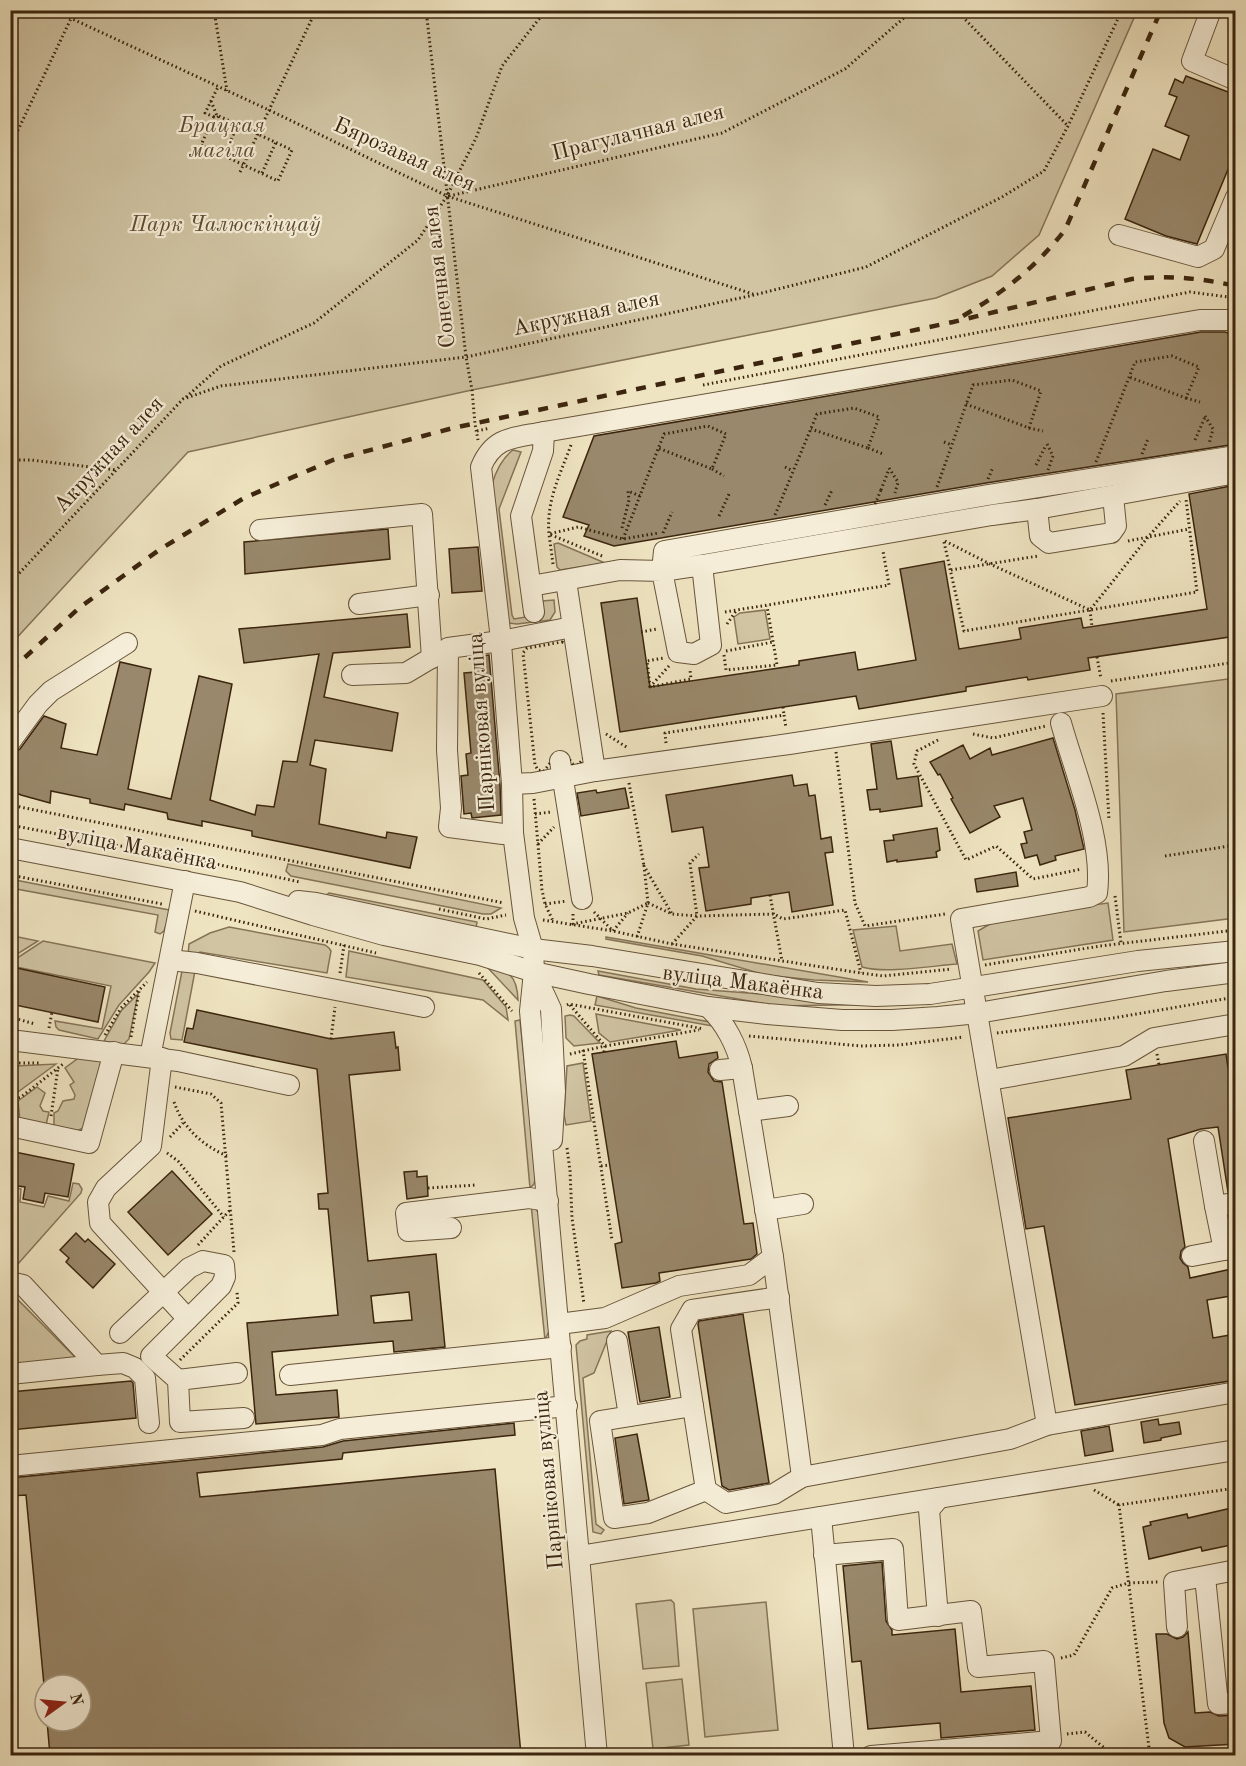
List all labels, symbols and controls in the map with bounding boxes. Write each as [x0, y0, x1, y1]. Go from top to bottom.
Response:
street label: Прагулачная алея [550, 101, 726, 165]
street label: Бярозавая алея [330, 114, 478, 196]
park label: Брацкая магіла [178, 115, 265, 162]
street label: Сонечная алея [420, 205, 460, 349]
park label: Парк Чалюскінцаў [129, 214, 321, 236]
street label: Акружная алея [511, 288, 661, 340]
street label: Акружная алея [50, 393, 168, 517]
street label: Парніковая вуліца [465, 632, 499, 812]
street label: вуліца Макаёнка [55, 822, 219, 874]
street label: вуліца Макаёнка [661, 962, 825, 1004]
street label: Парніковая вуліца [530, 1389, 568, 1570]
north arrow [33, 1673, 93, 1733]
text: N [66, 1692, 85, 1708]

